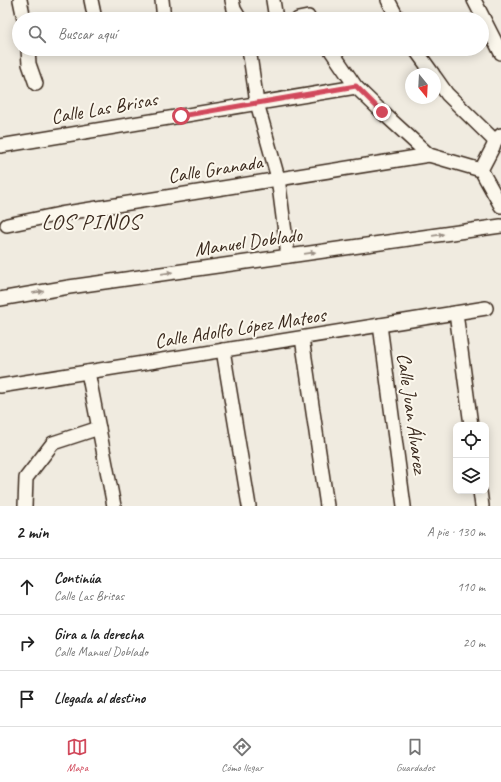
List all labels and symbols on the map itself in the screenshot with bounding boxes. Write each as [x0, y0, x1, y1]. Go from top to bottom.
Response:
north arrow [405, 68, 441, 104]
street label: Calle Las Brisas [49, 86, 161, 130]
route end [373, 103, 391, 121]
route start [172, 107, 190, 125]
street label: Calle Granada [166, 149, 266, 189]
district label: LOS PINOS [42, 208, 144, 236]
street label: Manuel Doblado [193, 222, 304, 262]
one-way arrow [432, 232, 444, 238]
one-way arrow [304, 250, 316, 256]
one-way arrow [161, 270, 173, 276]
one-way arrow [32, 289, 45, 295]
street label: Calle Adolfo López Mateos [153, 302, 329, 354]
street label: Calle Juan Álvarez [391, 351, 433, 477]

